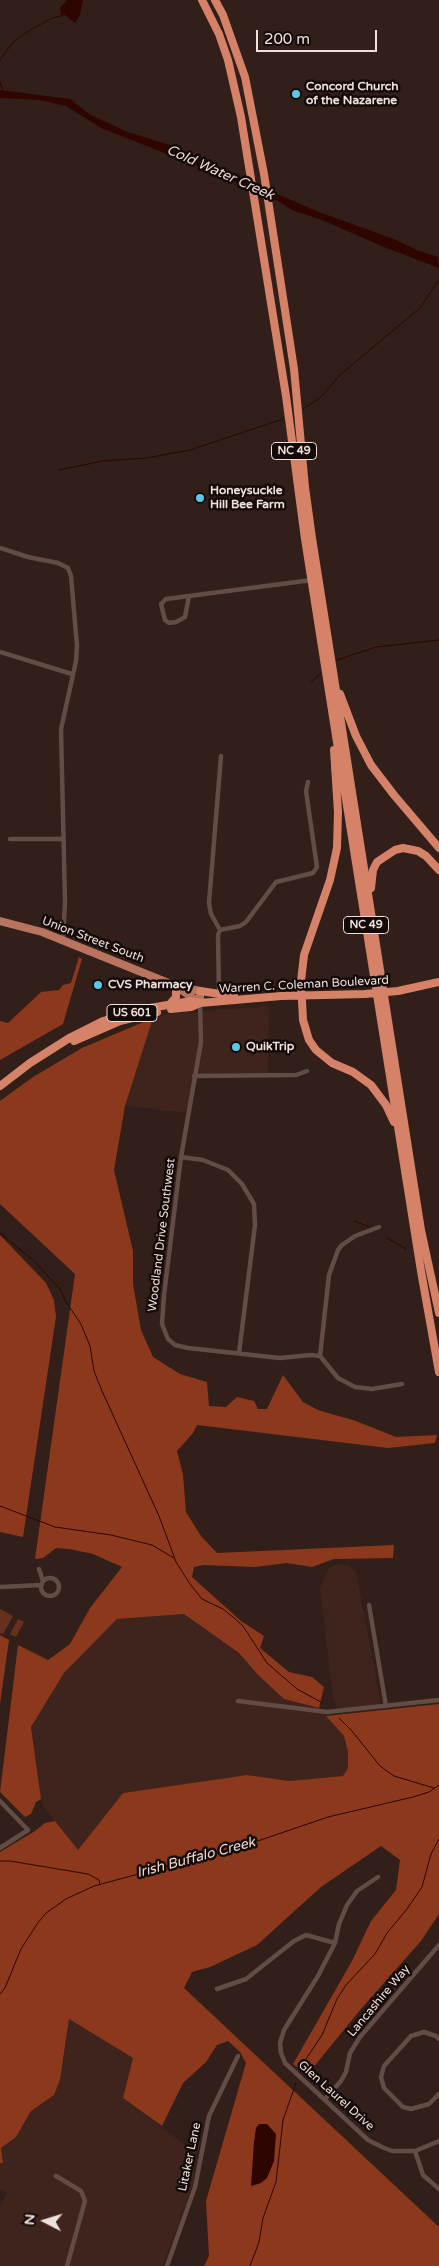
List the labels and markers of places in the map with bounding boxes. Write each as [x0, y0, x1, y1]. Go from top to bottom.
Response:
place label: Concord Church of the Nazarene [306, 80, 399, 108]
marker: Concord Church of the Nazarene [290, 88, 302, 100]
place label: Honeysuckle Hill Bee Farm [210, 484, 285, 512]
marker: Honeysuckle Hill Bee Farm [194, 492, 206, 504]
place label: CVS Pharmacy [108, 978, 192, 992]
marker: CVS Pharmacy [92, 979, 104, 991]
place label: QuikTrip [246, 1040, 294, 1054]
marker: QuikTrip [230, 1041, 242, 1053]

